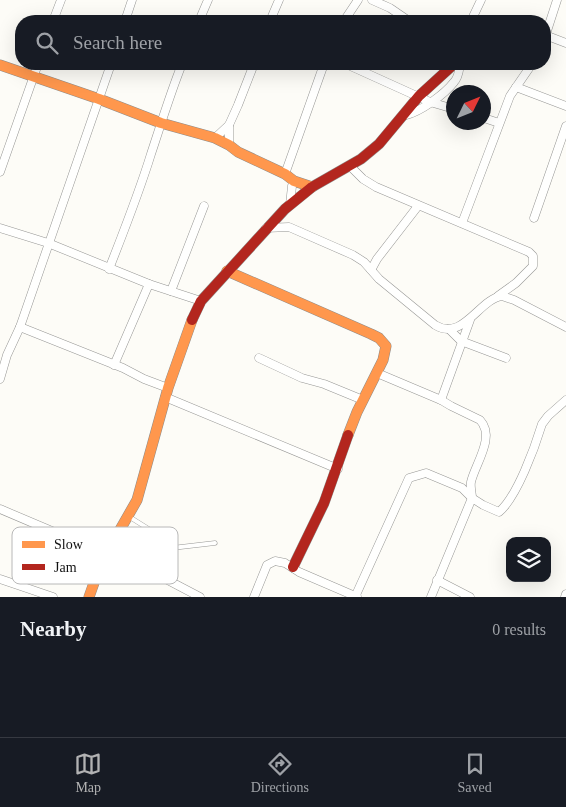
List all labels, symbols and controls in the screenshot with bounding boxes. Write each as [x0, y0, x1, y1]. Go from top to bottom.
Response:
search box [15, 15, 551, 70]
icon: search [33, 29, 61, 57]
text: Search here [73, 32, 162, 53]
north arrow [446, 85, 491, 130]
legend [12, 527, 178, 584]
text: Slow [54, 537, 84, 552]
map controls [506, 537, 551, 582]
button: layers [506, 537, 551, 582]
text: Jam [54, 560, 77, 575]
text: Nearby [20, 617, 87, 641]
text: 0 results [492, 621, 546, 638]
tab: Map [74, 750, 102, 796]
tab: Directions [251, 750, 309, 796]
tab: Saved [458, 750, 492, 796]

